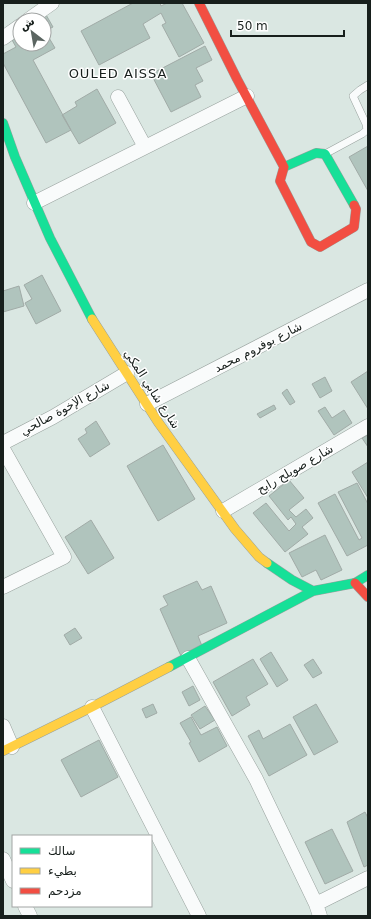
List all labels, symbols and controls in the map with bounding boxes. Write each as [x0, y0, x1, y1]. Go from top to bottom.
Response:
north arrow [12, 12, 52, 52]
scale bar [231, 12, 344, 38]
text: ش [17, 14, 37, 33]
text: 50 m [237, 19, 268, 33]
district label: OULED AISSA [69, 66, 167, 81]
street label: شارع بوفروم محمد [212, 319, 305, 376]
street label: شارع شابي المكي [120, 347, 183, 432]
street label: شارع الإخوة صالحي [18, 378, 112, 439]
street label: شارع صويلح رابح [254, 441, 336, 497]
legend [12, 835, 152, 907]
text: سالك [48, 844, 75, 858]
text: بطيء [48, 864, 77, 878]
text: مزدحم [48, 884, 82, 899]

